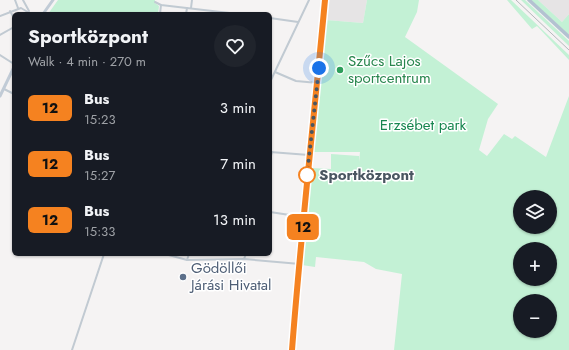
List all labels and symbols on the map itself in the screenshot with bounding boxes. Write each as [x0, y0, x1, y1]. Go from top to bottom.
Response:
place label: Szűcs Lajos sportcentrum [348, 50, 431, 89]
your location [309, 58, 329, 78]
marker: Szűcs Lajos sportcentrum [335, 65, 345, 75]
park label: Erzsébet park [380, 114, 467, 136]
place label: Sportközpont [319, 164, 414, 186]
marker: Sportközpont [298, 166, 316, 184]
line badge: 12 [285, 214, 321, 240]
place label: Gödöllői Járási Hivatal [189, 257, 271, 296]
marker: Gödöllői Járási Hivatal [178, 272, 188, 282]

